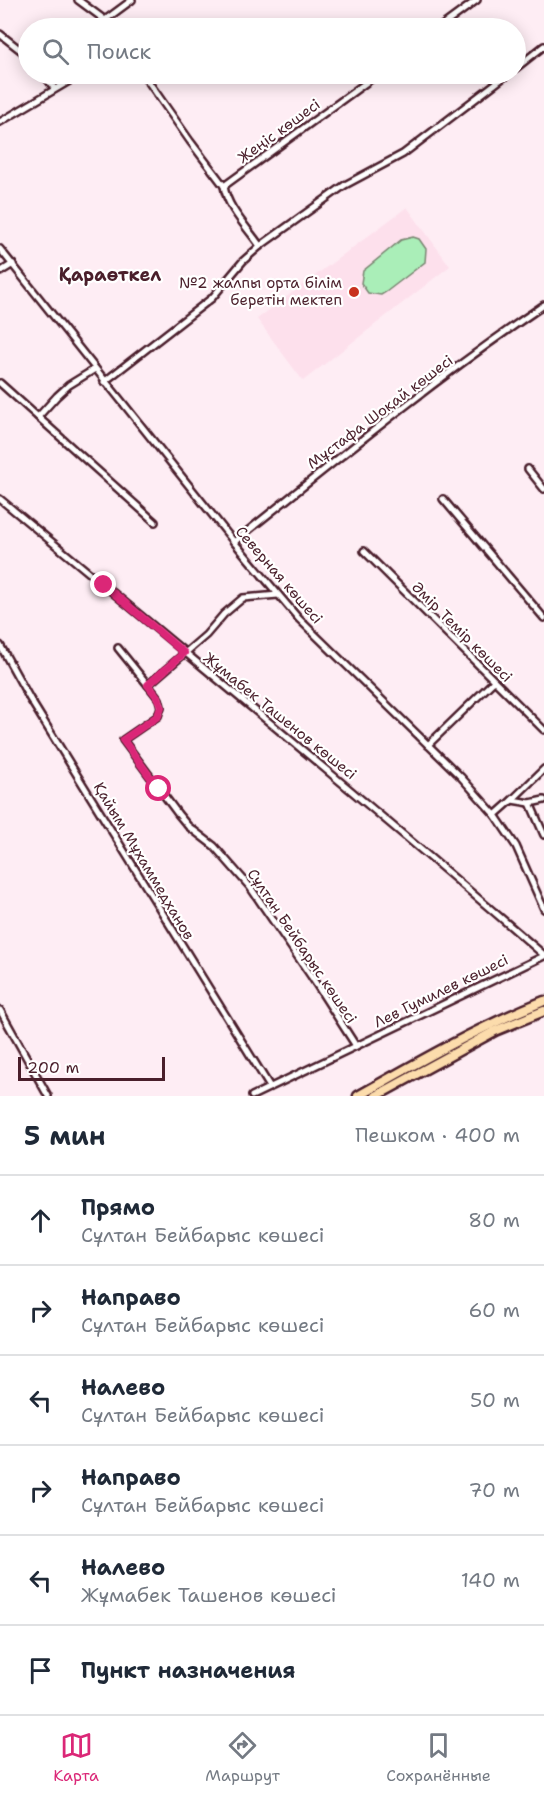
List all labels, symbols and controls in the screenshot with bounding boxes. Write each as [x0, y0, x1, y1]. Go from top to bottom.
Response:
search box [18, 18, 526, 84]
icon: search [39, 35, 72, 68]
text: Поиск [87, 37, 151, 66]
street label: Жеңіс көшесі [234, 94, 324, 168]
district label: Қараөткел [59, 263, 161, 287]
place label: №2 жалпы орта білім беретін мектеп [179, 273, 342, 310]
marker: №2 жалпы орта білім беретін мектеп [347, 285, 361, 299]
street label: Мұстафа Шоқай көшесі [303, 350, 457, 474]
street label: Северная көшесі [231, 522, 327, 628]
route end [90, 571, 116, 597]
street label: Әмір Темір көшесі [407, 577, 517, 687]
street label: Жұмабек Ташенов көшесі [199, 648, 361, 784]
route start [145, 775, 171, 801]
street label: Қайым Мұхаммедханов [89, 779, 199, 943]
street label: Сұлтан Бейбарыс көшесі [243, 865, 361, 1027]
street label: Лев Гумилев көшесі [370, 950, 512, 1032]
scale bar [18, 1054, 165, 1082]
text: 200 m [27, 1057, 79, 1078]
text: 5 мин [24, 1118, 105, 1153]
text: Пешком · 400 m [355, 1122, 520, 1148]
text: Прямо [81, 1193, 155, 1222]
icon: ahead [24, 1204, 57, 1237]
text: 80 m [468, 1207, 520, 1233]
text: Сұлтан Бейбарыс көшесі [81, 1222, 324, 1248]
text: Направо [81, 1283, 181, 1312]
icon: right [24, 1294, 57, 1327]
text: 60 m [468, 1297, 520, 1323]
text: Сұлтан Бейбарыс көшесі [81, 1312, 324, 1338]
text: Налево [81, 1373, 165, 1402]
icon: left [24, 1384, 57, 1417]
text: 50 m [470, 1387, 520, 1413]
text: Сұлтан Бейбарыс көшесі [81, 1402, 324, 1428]
text: Направо [81, 1463, 181, 1492]
icon: right [24, 1474, 57, 1507]
text: 70 m [468, 1477, 520, 1503]
text: Сұлтан Бейбарыс көшесі [81, 1492, 324, 1518]
text: Налево [81, 1553, 165, 1582]
icon: left [24, 1564, 57, 1597]
text: 140 m [461, 1567, 520, 1593]
text: Жұмабек Ташенов көшесі [81, 1582, 337, 1608]
icon: arrive [24, 1654, 57, 1687]
text: Пункт назначения [81, 1656, 295, 1685]
tab: Карта [53, 1729, 99, 1786]
tab: Маршрут [205, 1729, 280, 1786]
tab: Сохранённые [386, 1729, 491, 1786]

